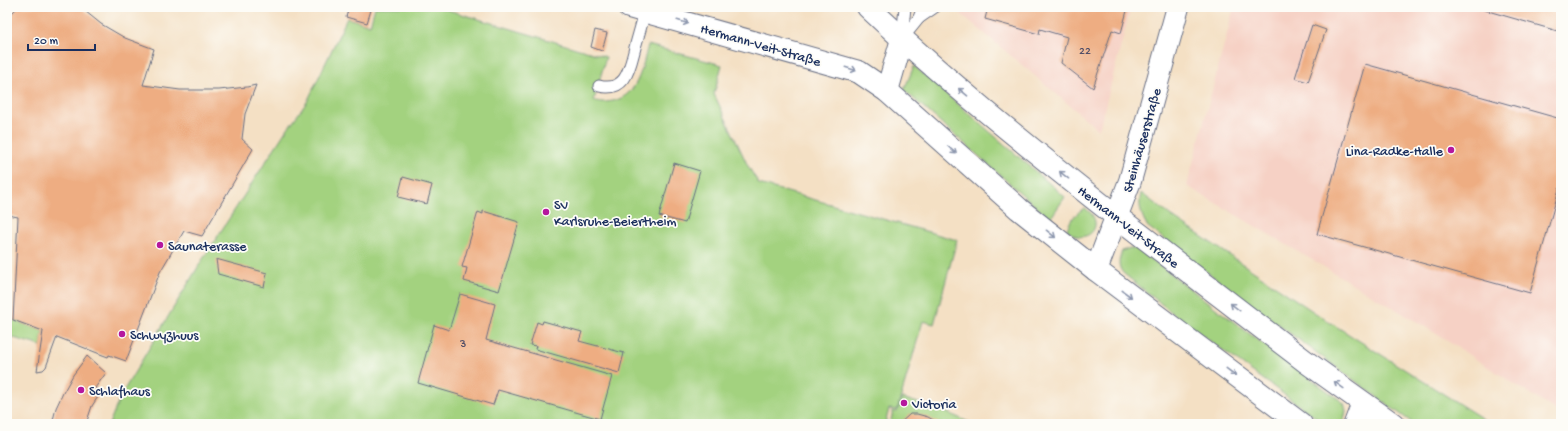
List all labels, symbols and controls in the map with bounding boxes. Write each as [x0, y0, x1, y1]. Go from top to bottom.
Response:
one-way arrow [676, 19, 689, 26]
street label: Hermann-Veit-Straße [698, 21, 823, 72]
scale bar [28, 26, 95, 52]
text: 20 m [34, 35, 59, 49]
house number: 22 [1079, 45, 1091, 59]
one-way arrow [844, 66, 857, 73]
street label: Steinhäuserstraße [1120, 86, 1167, 195]
one-way arrow [958, 87, 969, 96]
place label: Lina-Radke-Halle [1346, 144, 1444, 161]
one-way arrow [947, 145, 958, 154]
marker: Lina-Radke-Halle [1446, 145, 1456, 155]
one-way arrow [1058, 170, 1069, 179]
street label: Hermann-Veit-Straße [1073, 183, 1182, 273]
place label: SV Karlsruhe-Beiertheim [554, 198, 676, 231]
marker: SV Karlsruhe-Beiertheim [541, 207, 551, 217]
one-way arrow [1045, 230, 1056, 239]
place label: Saunaterasse [168, 239, 247, 256]
marker: Saunaterasse [155, 240, 165, 250]
one-way arrow [1121, 290, 1132, 298]
one-way arrow [1229, 303, 1240, 312]
place label: Schwyzhuus [130, 328, 199, 345]
marker: Schwyzhuus [117, 329, 127, 339]
house number: 3 [459, 338, 466, 352]
one-way arrow [1225, 368, 1236, 376]
one-way arrow [1333, 381, 1344, 389]
place label: Schlafhaus [89, 384, 151, 401]
marker: Schlafhaus [76, 385, 86, 395]
place label: Victoria [911, 397, 958, 414]
marker: Victoria [899, 398, 909, 408]

